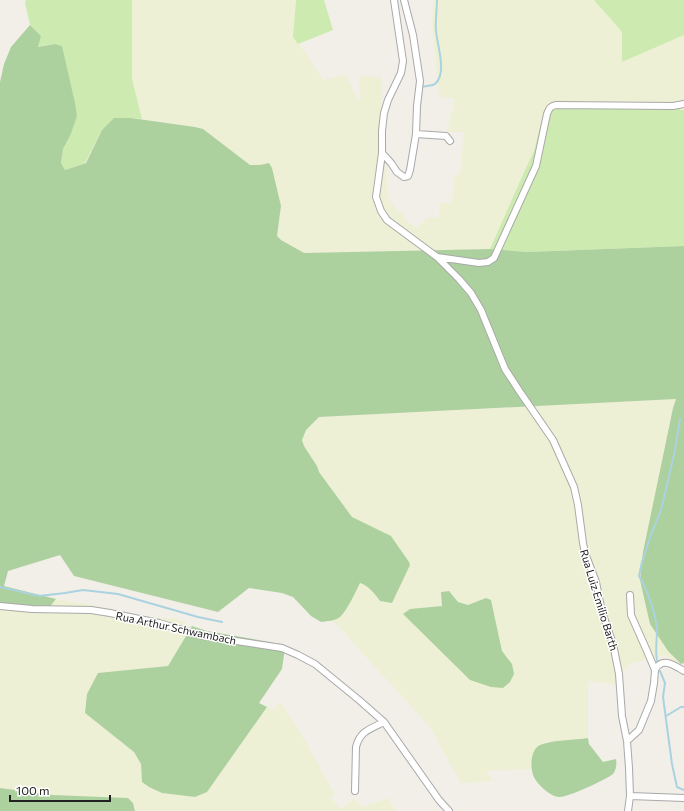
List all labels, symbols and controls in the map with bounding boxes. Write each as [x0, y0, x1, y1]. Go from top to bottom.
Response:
street label: Rua Luiz Emilio Barth [578, 548, 621, 652]
street label: Rua Arthur Schwambach [115, 608, 238, 647]
scale bar [10, 777, 110, 803]
text: 100 m [16, 783, 50, 797]

